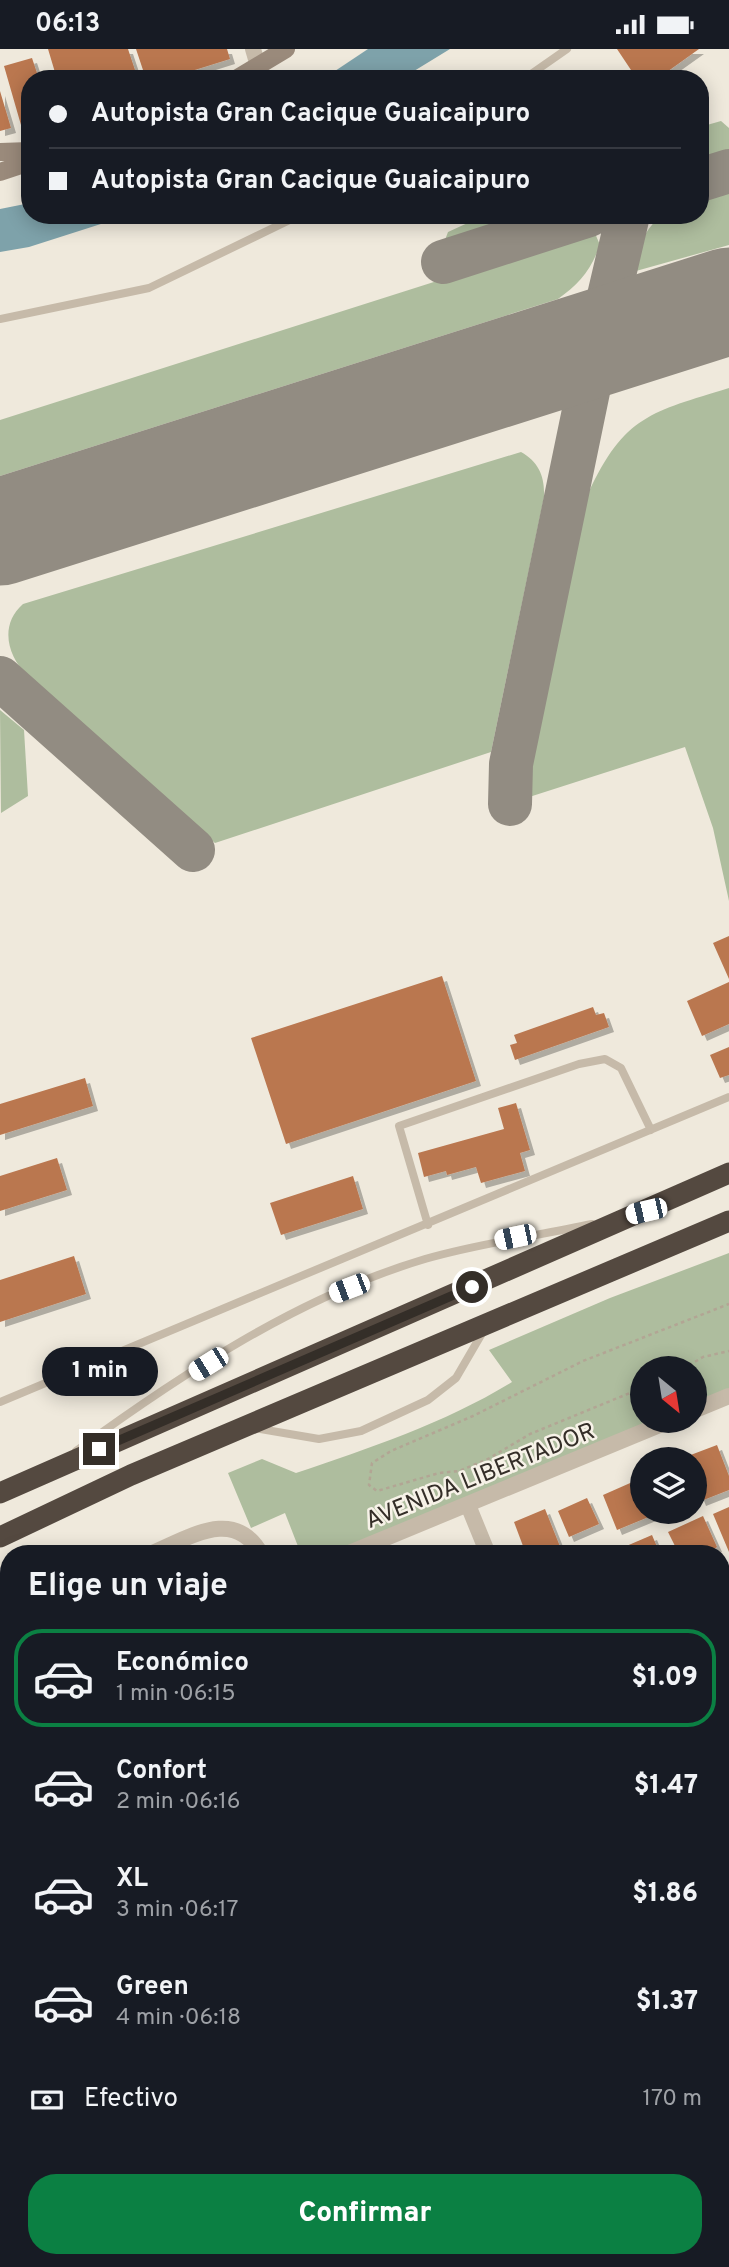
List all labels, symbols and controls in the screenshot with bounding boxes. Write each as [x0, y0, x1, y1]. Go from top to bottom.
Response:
text: 06:13 [35, 8, 100, 41]
text: Autopista Gran Cacique Guaicaipuro [91, 98, 530, 131]
text: Autopista Gran Cacique Guaicaipuro [91, 165, 530, 198]
car [624, 1196, 669, 1226]
car [493, 1222, 538, 1252]
car [326, 1271, 373, 1305]
route start [456, 1271, 488, 1303]
car [185, 1344, 232, 1384]
callout: 1 min [41, 1347, 157, 1397]
north arrow [630, 1356, 707, 1433]
map controls [630, 1356, 707, 1524]
text: 1 min [72, 1357, 128, 1386]
street label: AVENIDA LIBERTADOR [361, 1417, 600, 1537]
route end [83, 1433, 115, 1465]
button: layers [630, 1447, 707, 1524]
text: Elige un viaje [28, 1567, 228, 1607]
icon: car [32, 1647, 95, 1710]
text: Económico [116, 1647, 249, 1680]
text: $1.09 [631, 1662, 698, 1695]
text: 1 min · 06:15 [116, 1680, 236, 1709]
icon: car [32, 1755, 95, 1818]
text: Confort [116, 1755, 207, 1788]
text: $1.47 [634, 1770, 698, 1803]
text: 2 min · 06:16 [116, 1788, 241, 1817]
icon: car [32, 1863, 95, 1926]
text: XL [116, 1863, 148, 1896]
text: $1.86 [632, 1878, 698, 1911]
text: 3 min · 06:17 [116, 1896, 239, 1925]
icon: car [32, 1971, 95, 2034]
text: Green [116, 1971, 189, 2004]
text: $1.37 [636, 1986, 698, 2019]
text: 4 min · 06:18 [116, 2004, 241, 2033]
icon: cash [28, 2081, 66, 2119]
text: Efectivo [84, 2083, 178, 2116]
text: 170 m [643, 2085, 702, 2114]
button: Confirmar [28, 2174, 702, 2254]

